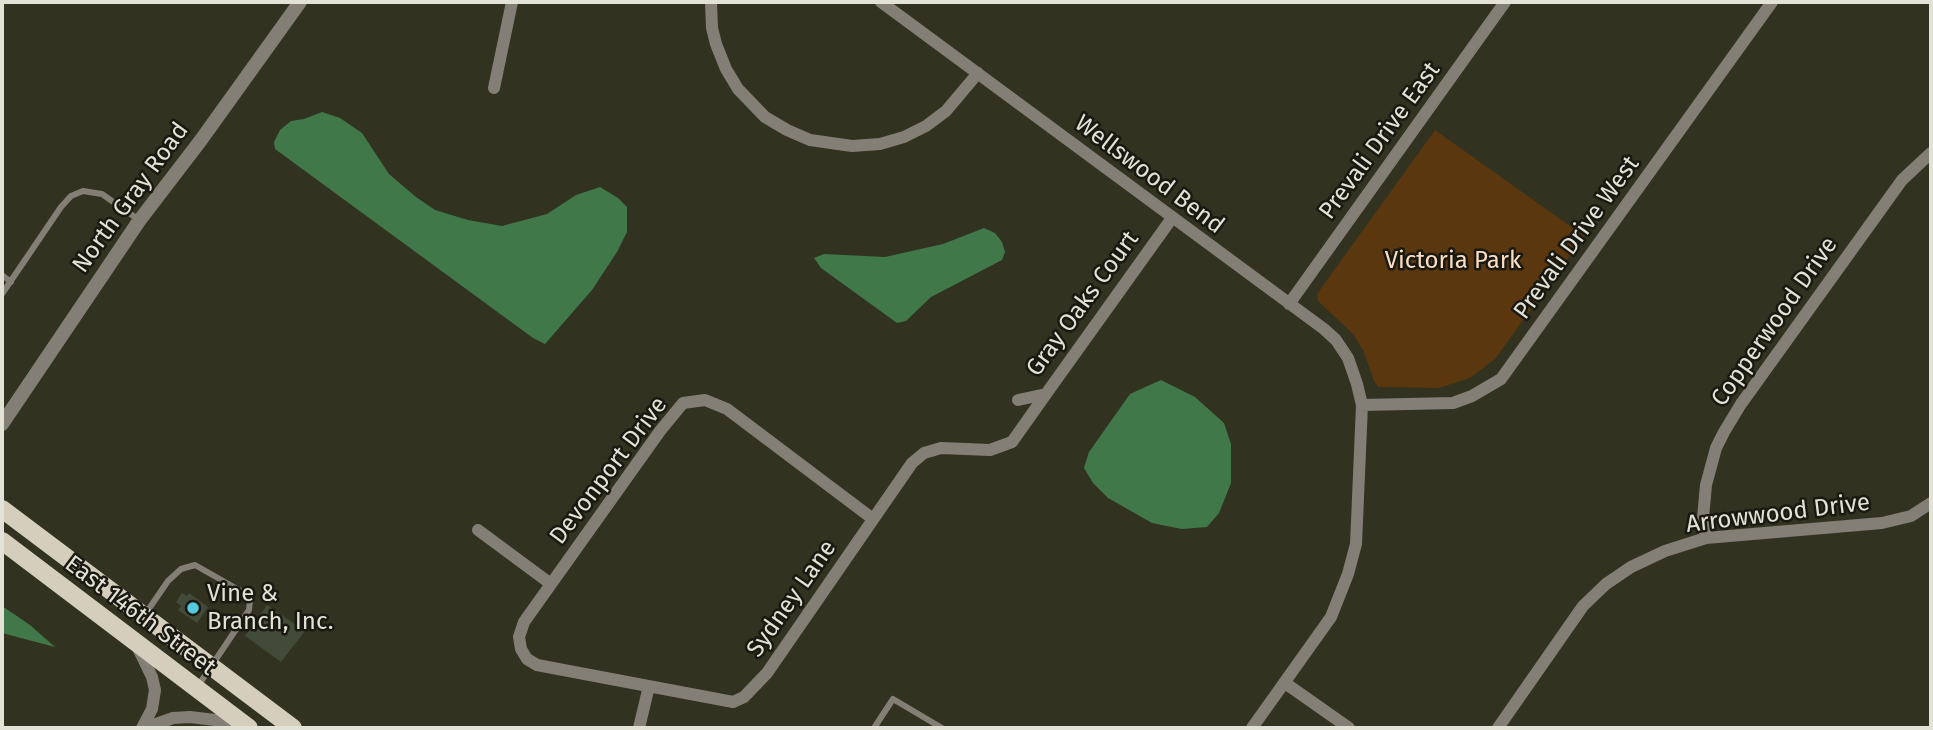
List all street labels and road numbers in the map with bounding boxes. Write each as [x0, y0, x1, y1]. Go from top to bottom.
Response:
street label: Prevali Drive East [1313, 57, 1447, 225]
street label: Wellswood Bend [1069, 109, 1229, 241]
street label: North Gray Road [67, 117, 195, 279]
street label: Prevali Drive West [1508, 151, 1646, 325]
street label: Gray Oaks Court [1021, 226, 1145, 382]
street label: Copperwood Drive [1706, 232, 1844, 412]
street label: Devonport Drive [544, 392, 674, 550]
street label: Arrowwood Drive [1684, 488, 1872, 540]
street label: Sydney Lane [741, 535, 843, 663]
street label: East 146th Street [59, 550, 221, 682]

